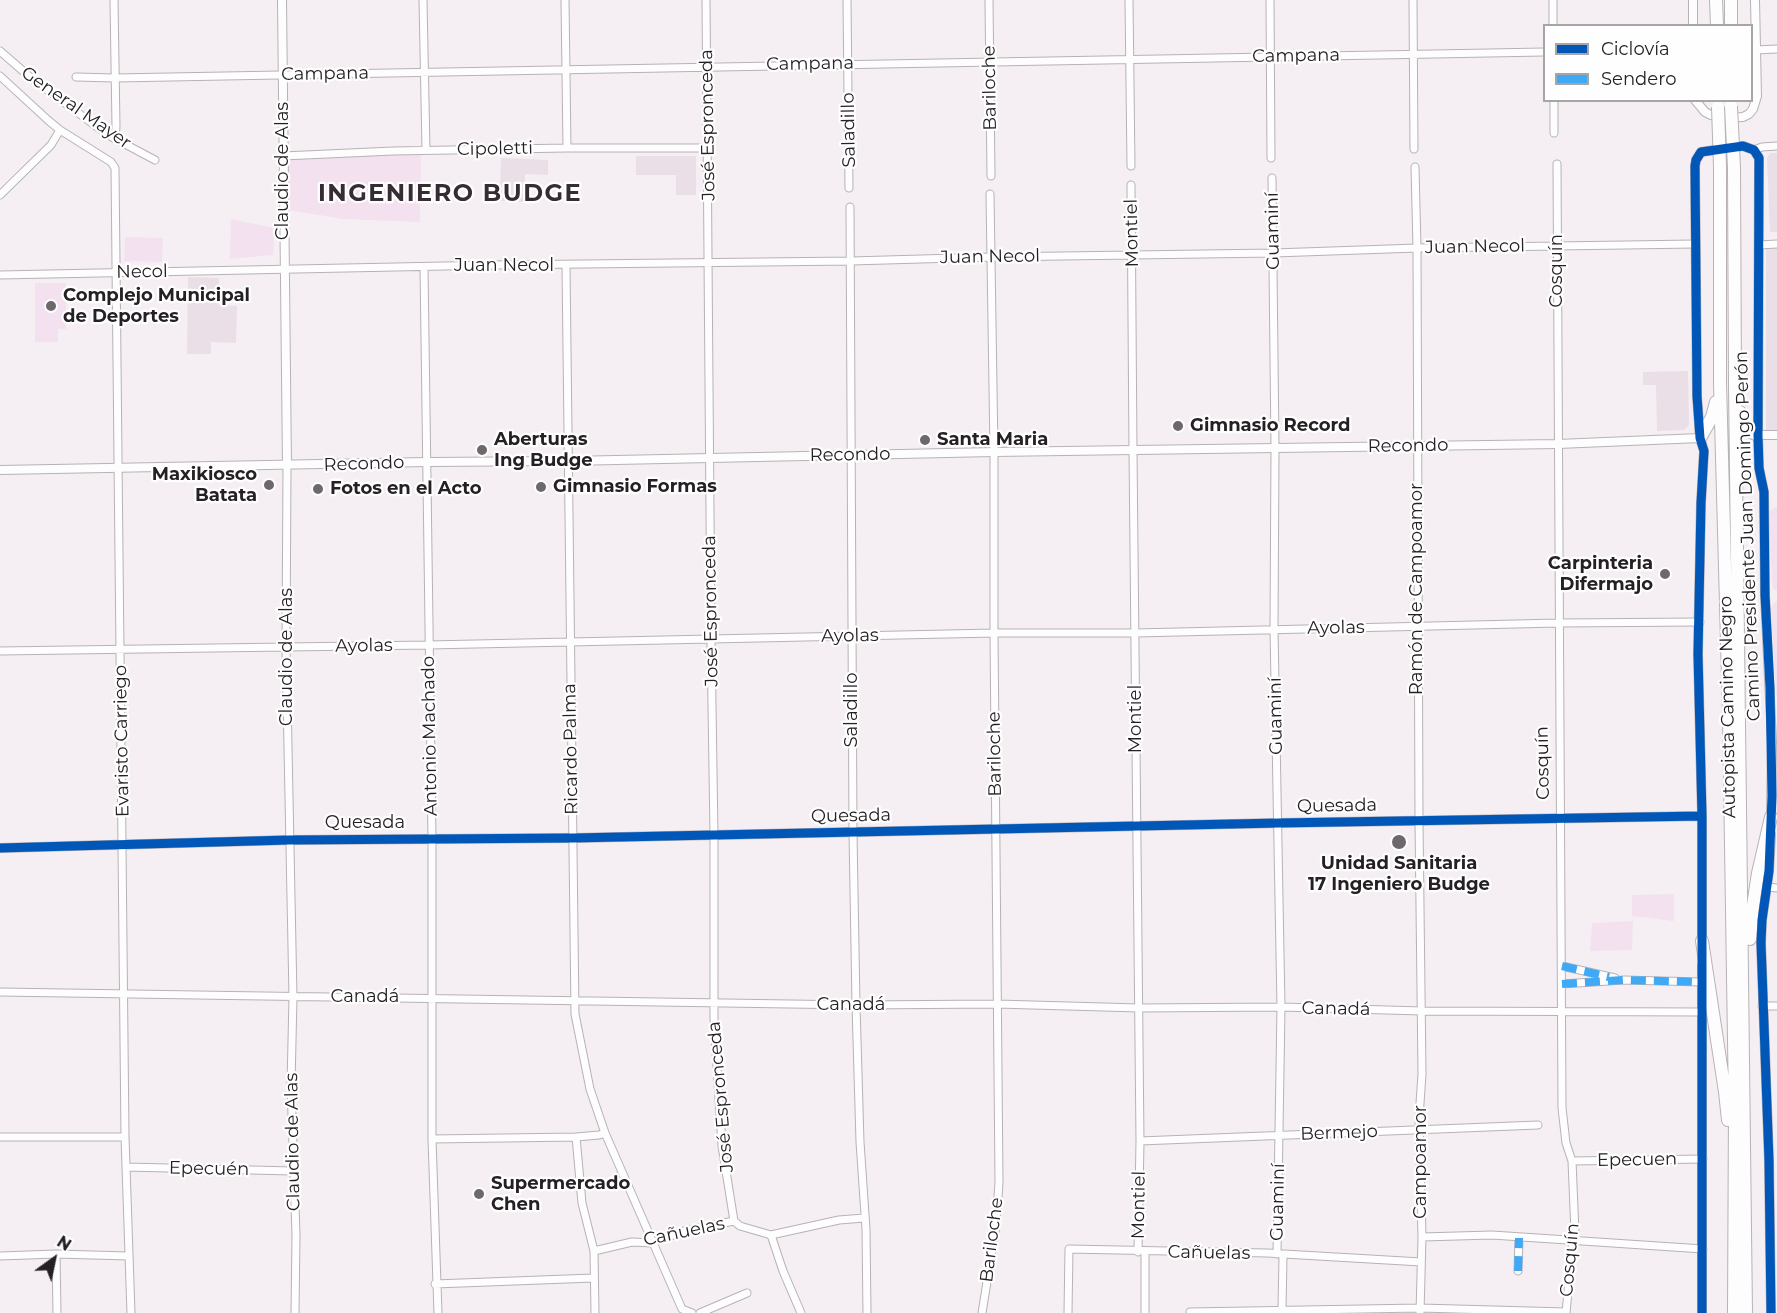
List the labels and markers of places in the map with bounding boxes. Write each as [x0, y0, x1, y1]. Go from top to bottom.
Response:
place label: Complejo Municipal de Deportes [63, 285, 250, 328]
marker: Complejo Municipal de Deportes [44, 299, 58, 313]
place label: Gimnasio Record [1190, 415, 1351, 437]
marker: Gimnasio Record [1171, 419, 1185, 433]
place label: Aberturas Ing Budge [494, 429, 593, 472]
place label: Santa Maria [937, 429, 1048, 451]
marker: Santa Maria [918, 433, 932, 447]
marker: Aberturas Ing Budge [475, 443, 489, 457]
place label: Maxikiosco Batata [152, 464, 257, 506]
place label: Gimnasio Formas [553, 476, 717, 498]
marker: Maxikiosco Batata [262, 478, 276, 492]
place label: Fotos en el Acto [330, 478, 482, 500]
marker: Gimnasio Formas [534, 480, 548, 494]
marker: Fotos en el Acto [311, 482, 325, 496]
place label: Carpinteria Difermajo [1548, 553, 1653, 596]
marker: Carpinteria Difermajo [1658, 567, 1672, 581]
marker: Unidad Sanitaria 17 Ingeniero Budge [1390, 833, 1408, 851]
place label: Unidad Sanitaria 17 Ingeniero Budge [1308, 853, 1490, 896]
place label: Supermercado Chen [491, 1173, 630, 1216]
marker: Supermercado Chen [472, 1187, 486, 1201]

